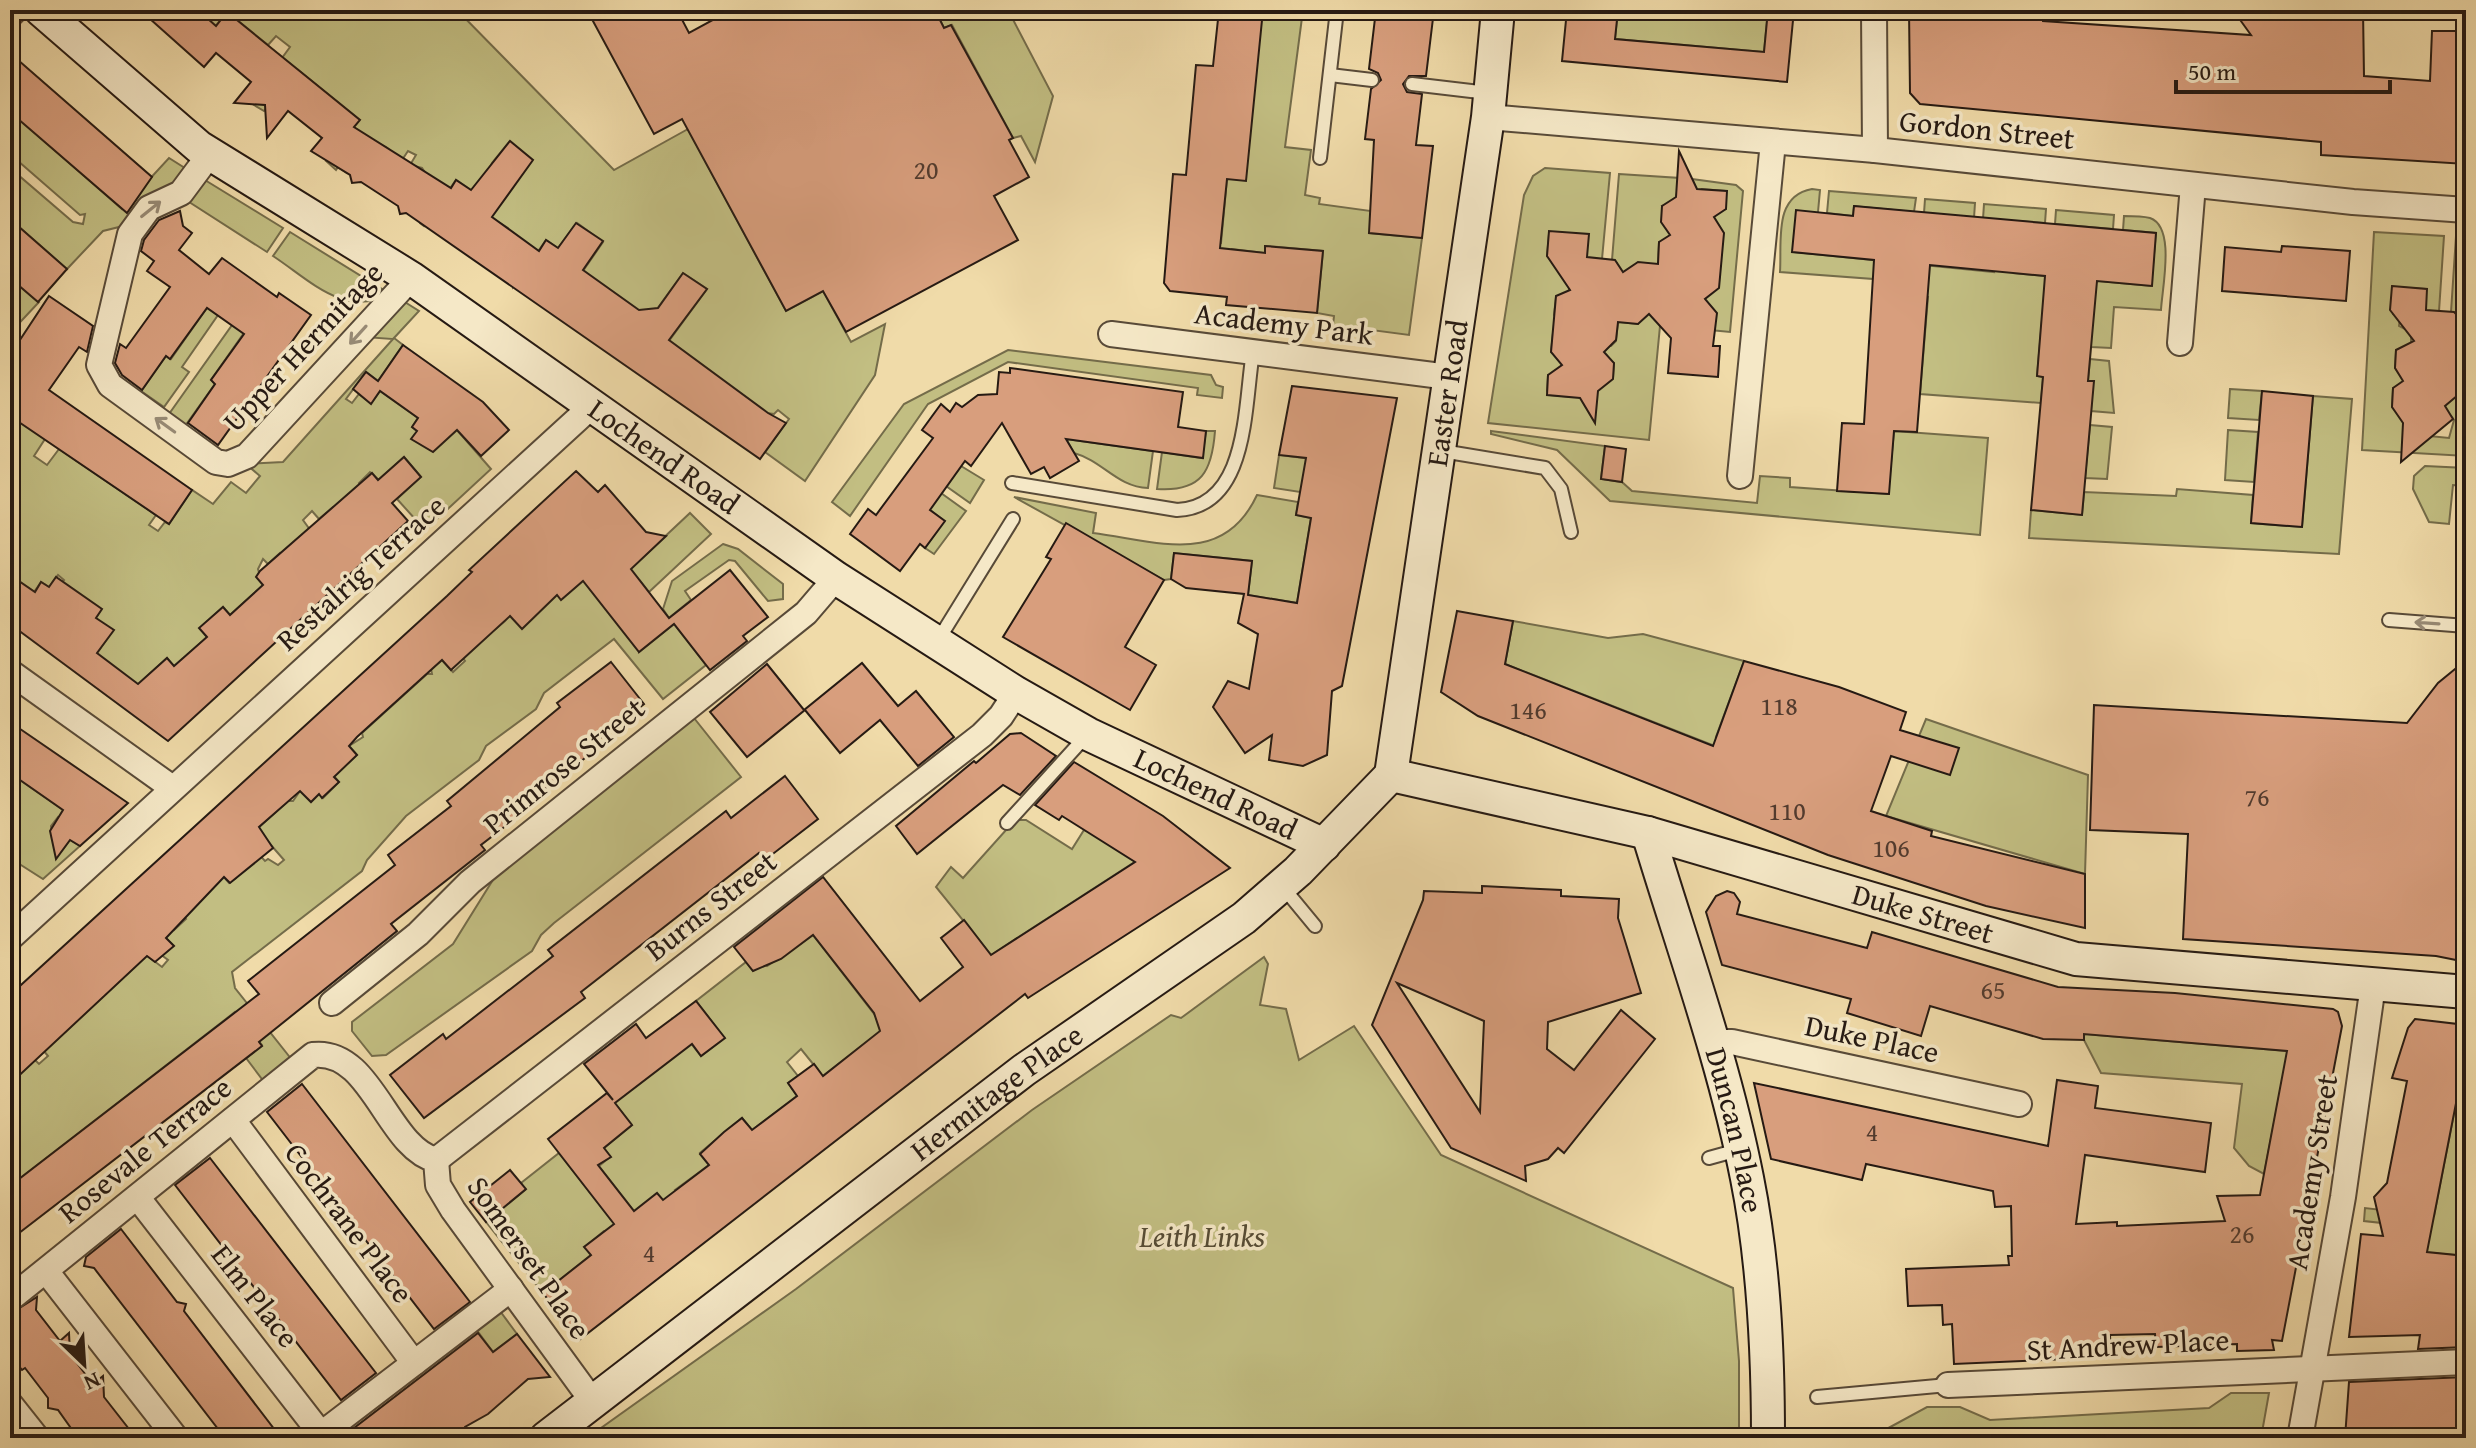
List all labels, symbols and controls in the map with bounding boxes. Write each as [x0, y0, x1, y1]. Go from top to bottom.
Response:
scale bar [2176, 44, 2390, 94]
text: 50 m [2188, 54, 2236, 89]
street label: Gordon Street [1897, 98, 2077, 160]
house number: 20 [913, 150, 939, 189]
one-way arrow [141, 200, 161, 218]
street label: Upper Hermitage [212, 252, 393, 441]
street label: Academy Park [1192, 290, 1377, 356]
street label: Easter Road [1414, 317, 1479, 469]
one-way arrow [349, 325, 367, 345]
street label: Lochend Road [580, 387, 749, 524]
one-way arrow [155, 417, 176, 434]
street label: Restalrig Terrace [266, 484, 455, 660]
one-way arrow [2415, 615, 2441, 630]
street label: Primrose Street [473, 686, 654, 844]
house number: 118 [1760, 686, 1798, 725]
house number: 146 [1509, 690, 1547, 729]
street label: Lochend Road [1127, 736, 1305, 850]
house number: 76 [2244, 777, 2270, 816]
house number: 110 [1768, 791, 1806, 830]
house number: 106 [1872, 828, 1910, 867]
street label: Burns Street [635, 839, 786, 971]
street label: Duke Street [1847, 871, 2000, 955]
house number: 65 [1980, 970, 2006, 1009]
street label: Duke Place [1801, 1002, 1943, 1074]
street label: Hermitage Place [900, 1013, 1092, 1171]
street label: Duncan Place [1695, 1042, 1776, 1216]
street label: Rosevale Terrace [48, 1065, 241, 1233]
street label: Academy Street [2274, 1070, 2348, 1273]
house number: 4 [1866, 1112, 1878, 1151]
street label: Cochrane Place [275, 1133, 425, 1312]
street label: Somerset Place [457, 1167, 602, 1348]
park label: Leith Links [1138, 1214, 1265, 1258]
house number: 26 [2229, 1214, 2255, 1253]
house number: 4 [643, 1233, 655, 1272]
street label: Elm Place [201, 1234, 310, 1357]
street label: St Andrew Place [2025, 1317, 2230, 1371]
north arrow [44, 1324, 124, 1404]
text: N [79, 1365, 106, 1400]

